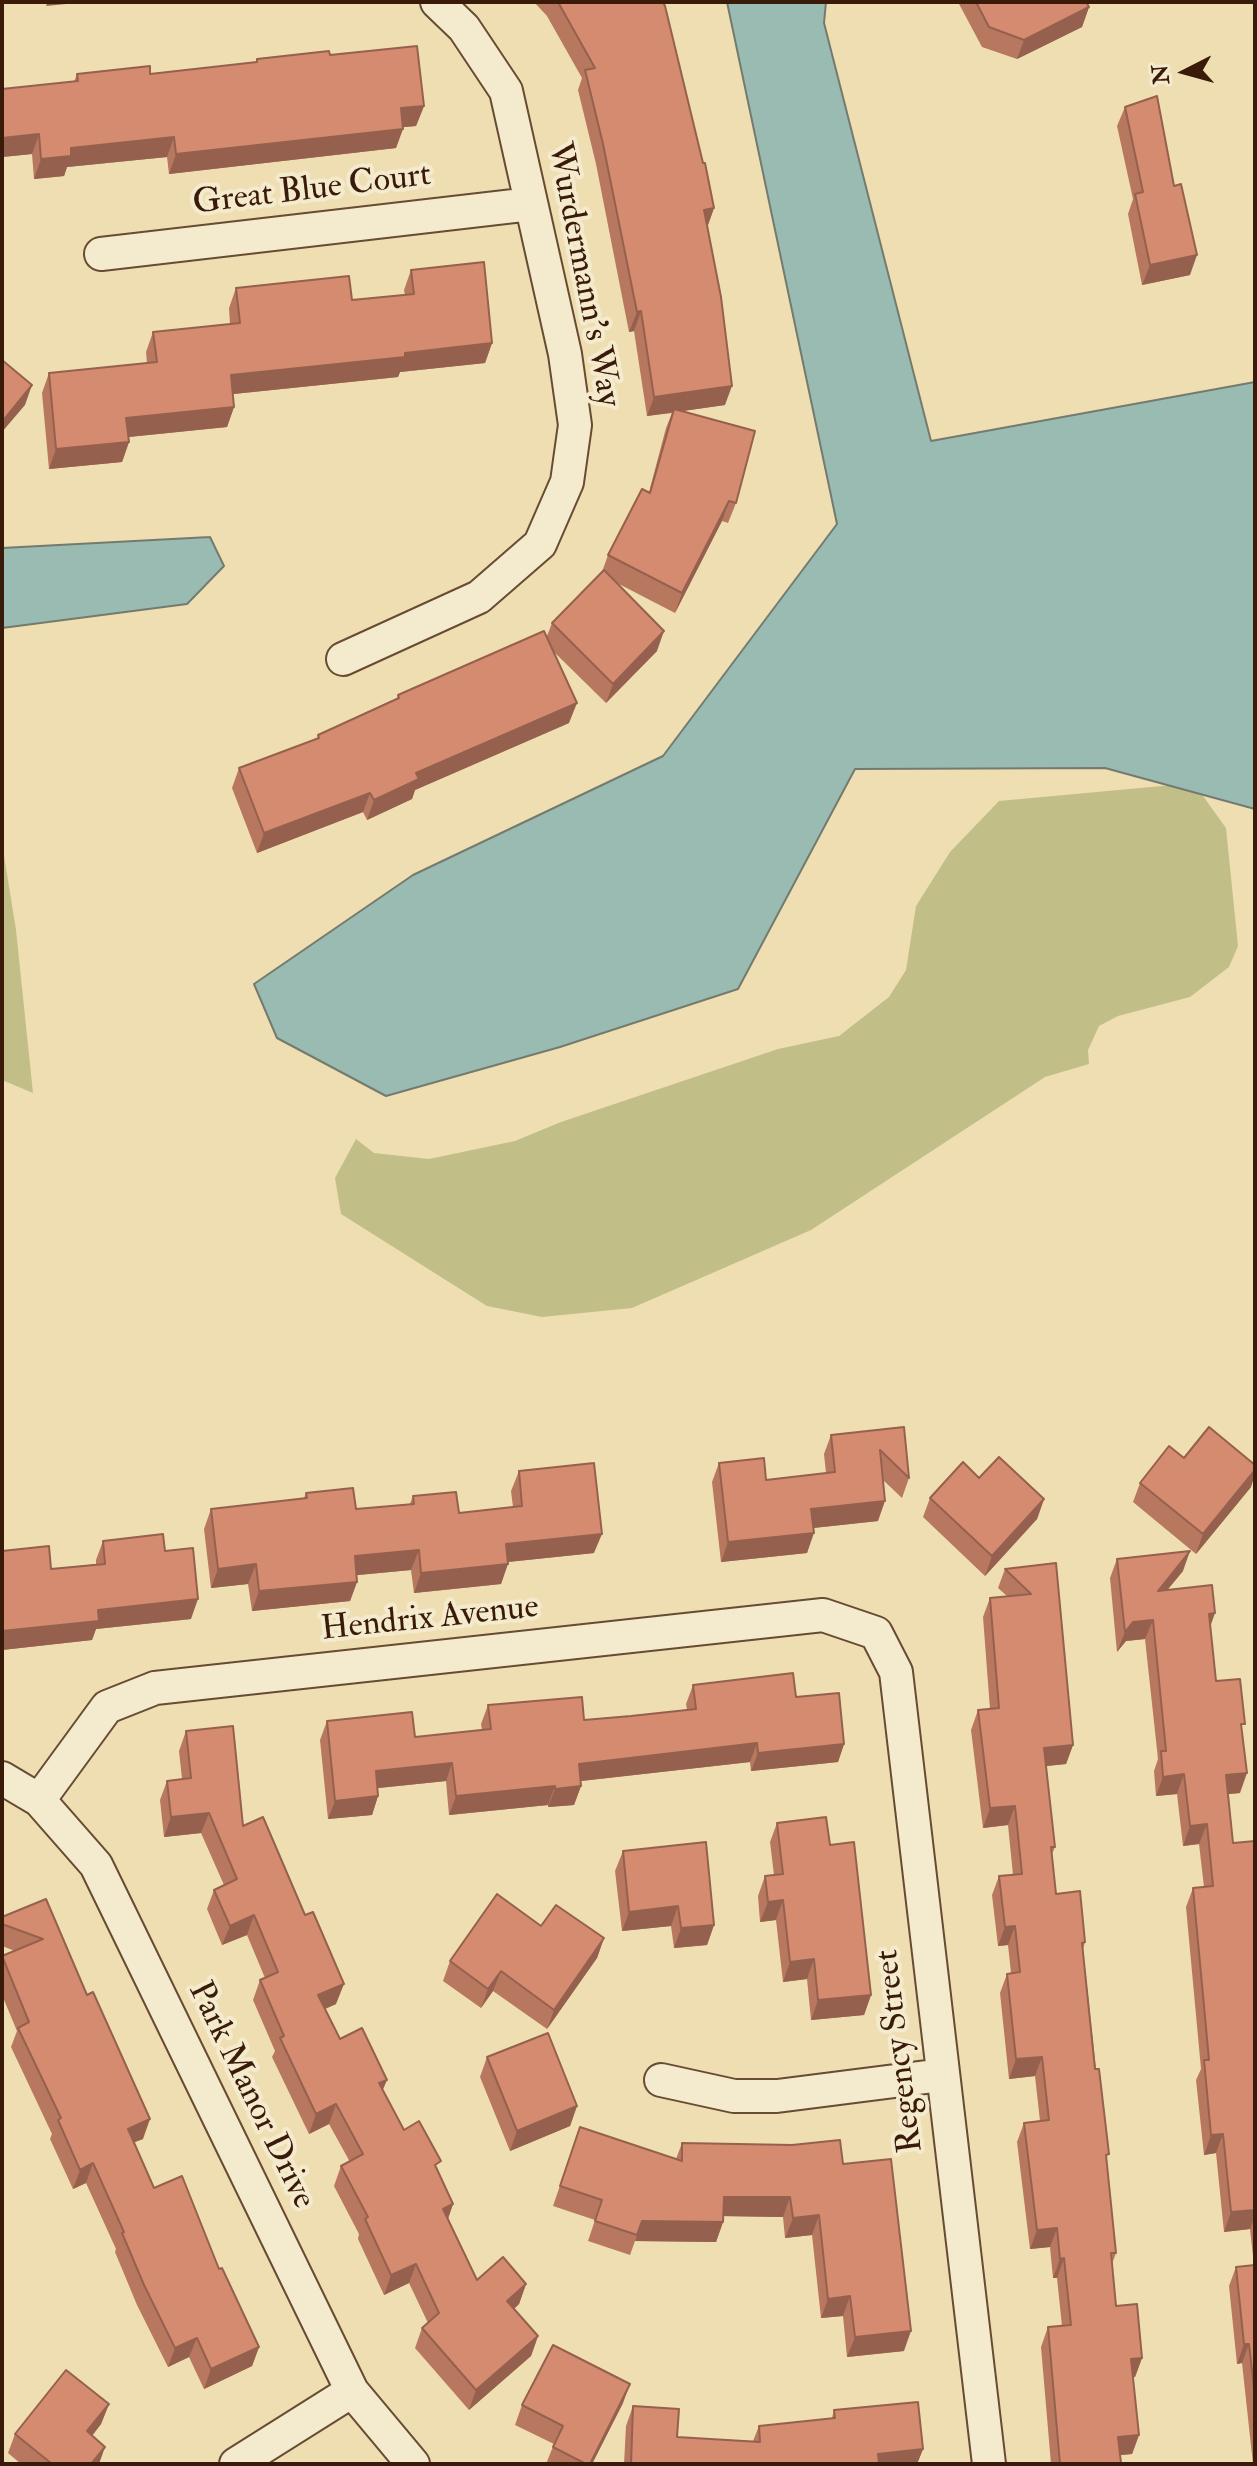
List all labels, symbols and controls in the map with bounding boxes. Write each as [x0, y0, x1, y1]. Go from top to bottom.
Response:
north arrow [1145, 32, 1225, 112]
text: N [1146, 63, 1176, 86]
street label: Wurdermann's Way [536, 139, 628, 411]
street label: Great Blue Court [191, 156, 433, 226]
street label: Hendrix Avenue [319, 1588, 541, 1652]
street label: Regency Street [868, 1947, 934, 2155]
street label: Park Manor Drive [177, 1976, 323, 2216]

